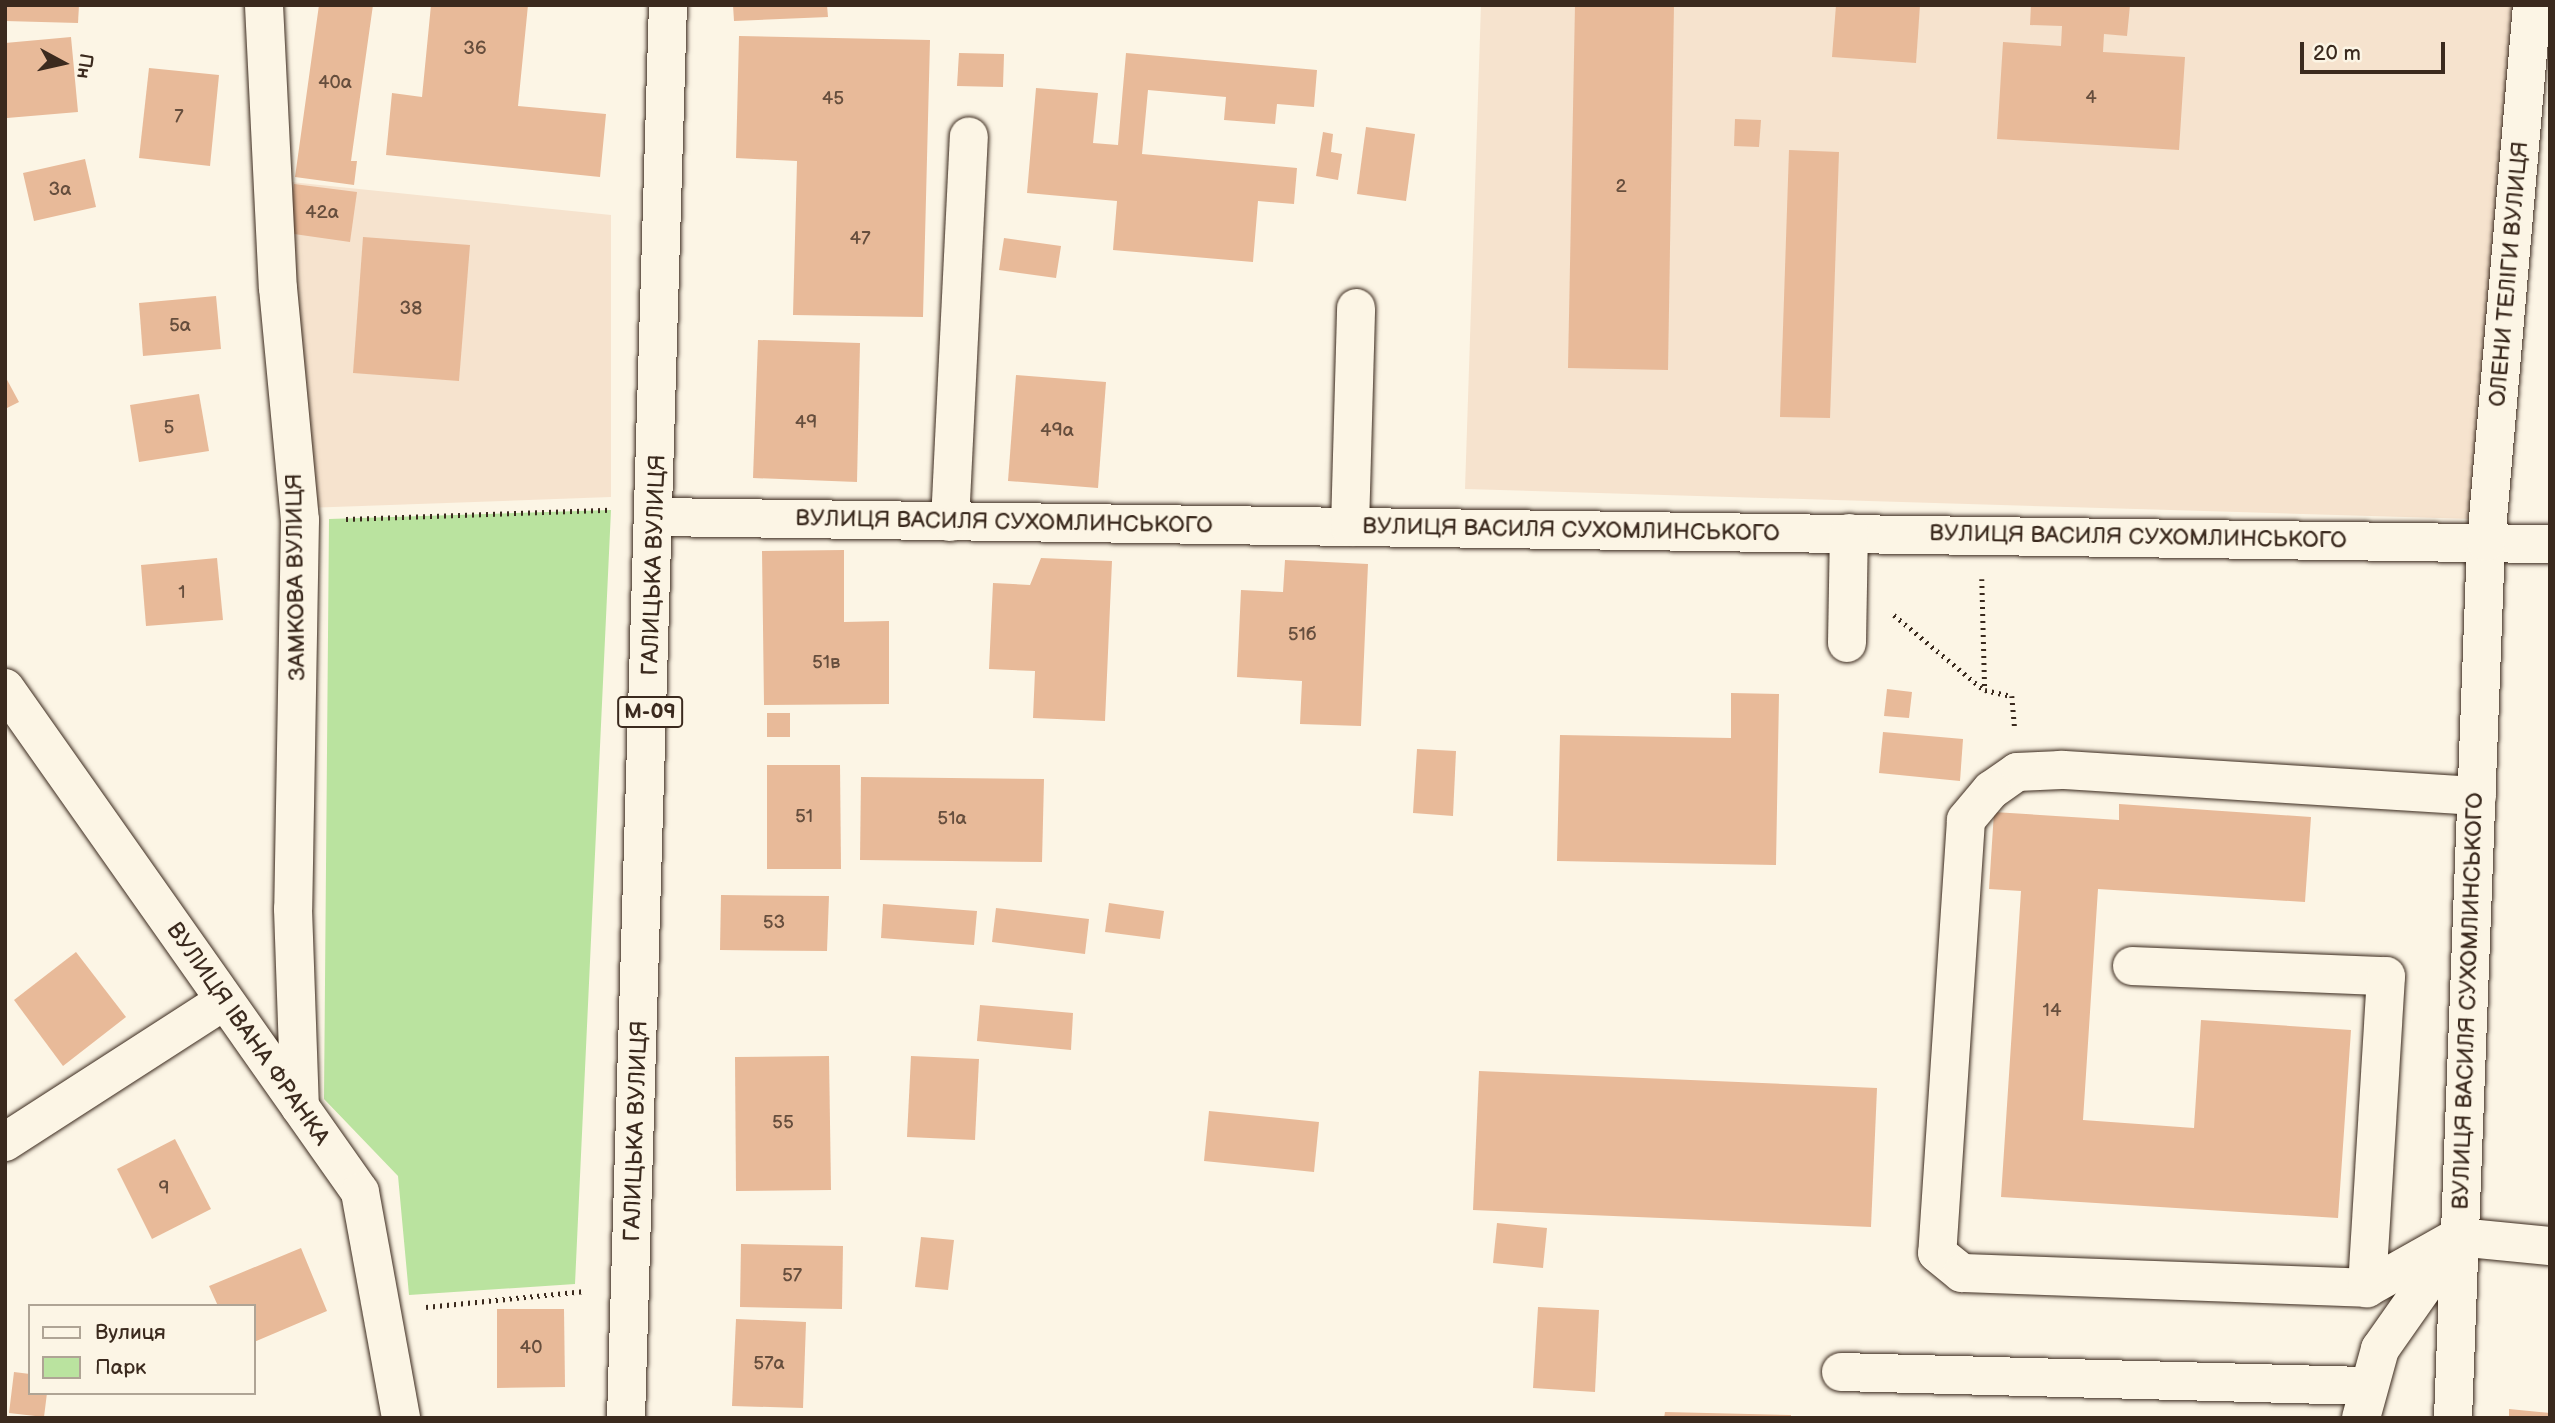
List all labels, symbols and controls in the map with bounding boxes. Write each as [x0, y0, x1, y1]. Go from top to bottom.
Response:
north arrow [28, 28, 98, 98]
scale bar [2303, 28, 2448, 72]
house number: 36 [463, 38, 487, 60]
text: 20 m [2313, 41, 2361, 66]
text: Пн [71, 52, 97, 80]
house number: 40а [318, 72, 352, 94]
house number: 4 [2085, 87, 2097, 109]
house number: 45 [822, 88, 844, 110]
house number: 7 [174, 106, 184, 128]
street label: ОЛЕНИ ТЕЛІГИ ВУЛИЦЯ [2484, 140, 2534, 408]
house number: 2 [1615, 176, 1627, 198]
house number: 3а [49, 179, 71, 201]
house number: 42а [305, 202, 339, 224]
house number: 47 [850, 228, 870, 250]
house number: 38 [400, 298, 422, 320]
house number: 5а [169, 315, 191, 337]
house number: 49 [795, 412, 817, 434]
house number: 5 [164, 417, 174, 439]
house number: 49а [1040, 420, 1074, 442]
street label: ГАЛИЦЬКА ВУЛИЦЯ [636, 454, 672, 676]
street label: ЗАМКОВА ВУЛИЦЯ [280, 473, 312, 681]
street label: ВУЛИЦЯ ВАСИЛЯ СУХОМЛИНСЬКОГО [795, 505, 1213, 539]
street label: ВУЛИЦЯ ВАСИЛЯ СУХОМЛИНСЬКОГО [1362, 513, 1780, 547]
street label: ВУЛИЦЯ ВАСИЛЯ СУХОМЛИНСЬКОГО [1929, 520, 2347, 554]
house number: 1 [178, 582, 186, 604]
house number: 51б [1288, 624, 1316, 646]
house number: 51в [812, 652, 840, 674]
road number: М-09 [617, 694, 683, 730]
street label: ВУЛИЦЯ ВАСИЛЯ СУХОМЛИНСЬКОГО [2447, 792, 2489, 1210]
house number: 51 [795, 806, 813, 828]
house number: 51а [937, 808, 967, 830]
house number: 53 [763, 912, 785, 934]
street label: ВУЛИЦЯ ІВАНА ФРАНКА [161, 917, 335, 1151]
house number: 14 [2043, 1000, 2061, 1022]
street label: ГАЛИЦЬКА ВУЛИЦЯ [618, 1020, 654, 1242]
house number: 55 [772, 1112, 794, 1134]
house number: 9 [159, 1178, 169, 1200]
house number: 57 [782, 1265, 802, 1287]
legend [28, 1304, 256, 1395]
text: Вулиця [95, 1320, 166, 1345]
house number: 40 [520, 1337, 542, 1359]
house number: 57а [753, 1353, 785, 1375]
text: Парк [95, 1355, 146, 1380]

